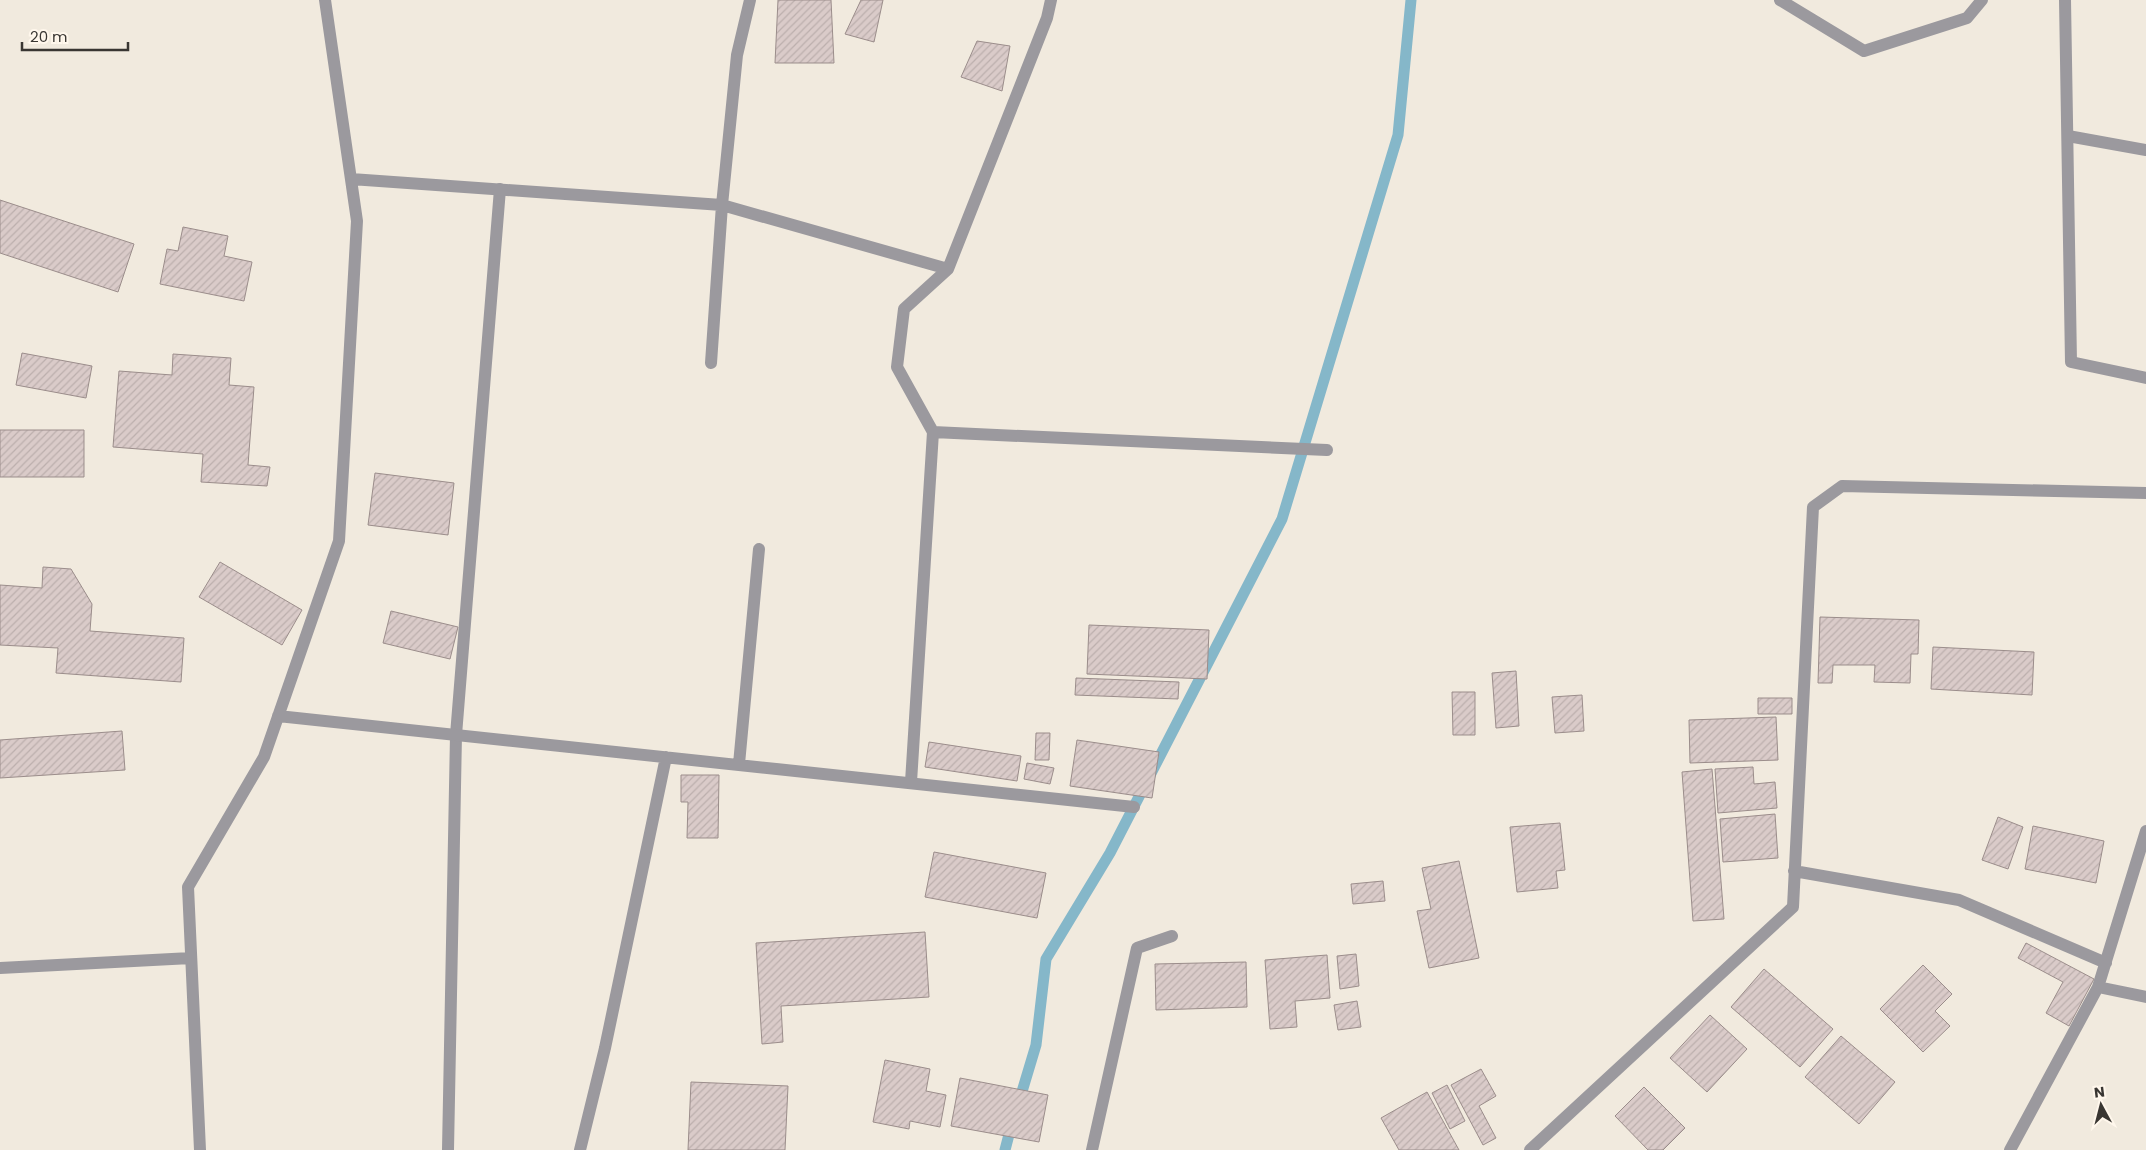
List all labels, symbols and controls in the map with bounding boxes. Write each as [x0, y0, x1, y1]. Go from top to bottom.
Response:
scale bar [22, 20, 129, 52]
text: 20 m [30, 26, 68, 47]
north arrow [2076, 1080, 2126, 1130]
text: N [2093, 1082, 2106, 1103]

